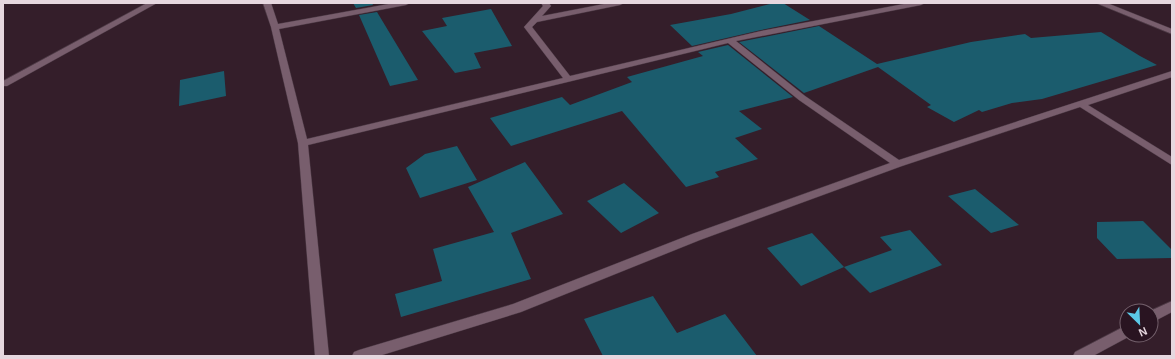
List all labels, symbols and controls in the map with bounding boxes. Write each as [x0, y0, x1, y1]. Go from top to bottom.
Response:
north arrow [1119, 303, 1159, 343]
text: N [1137, 325, 1149, 339]

